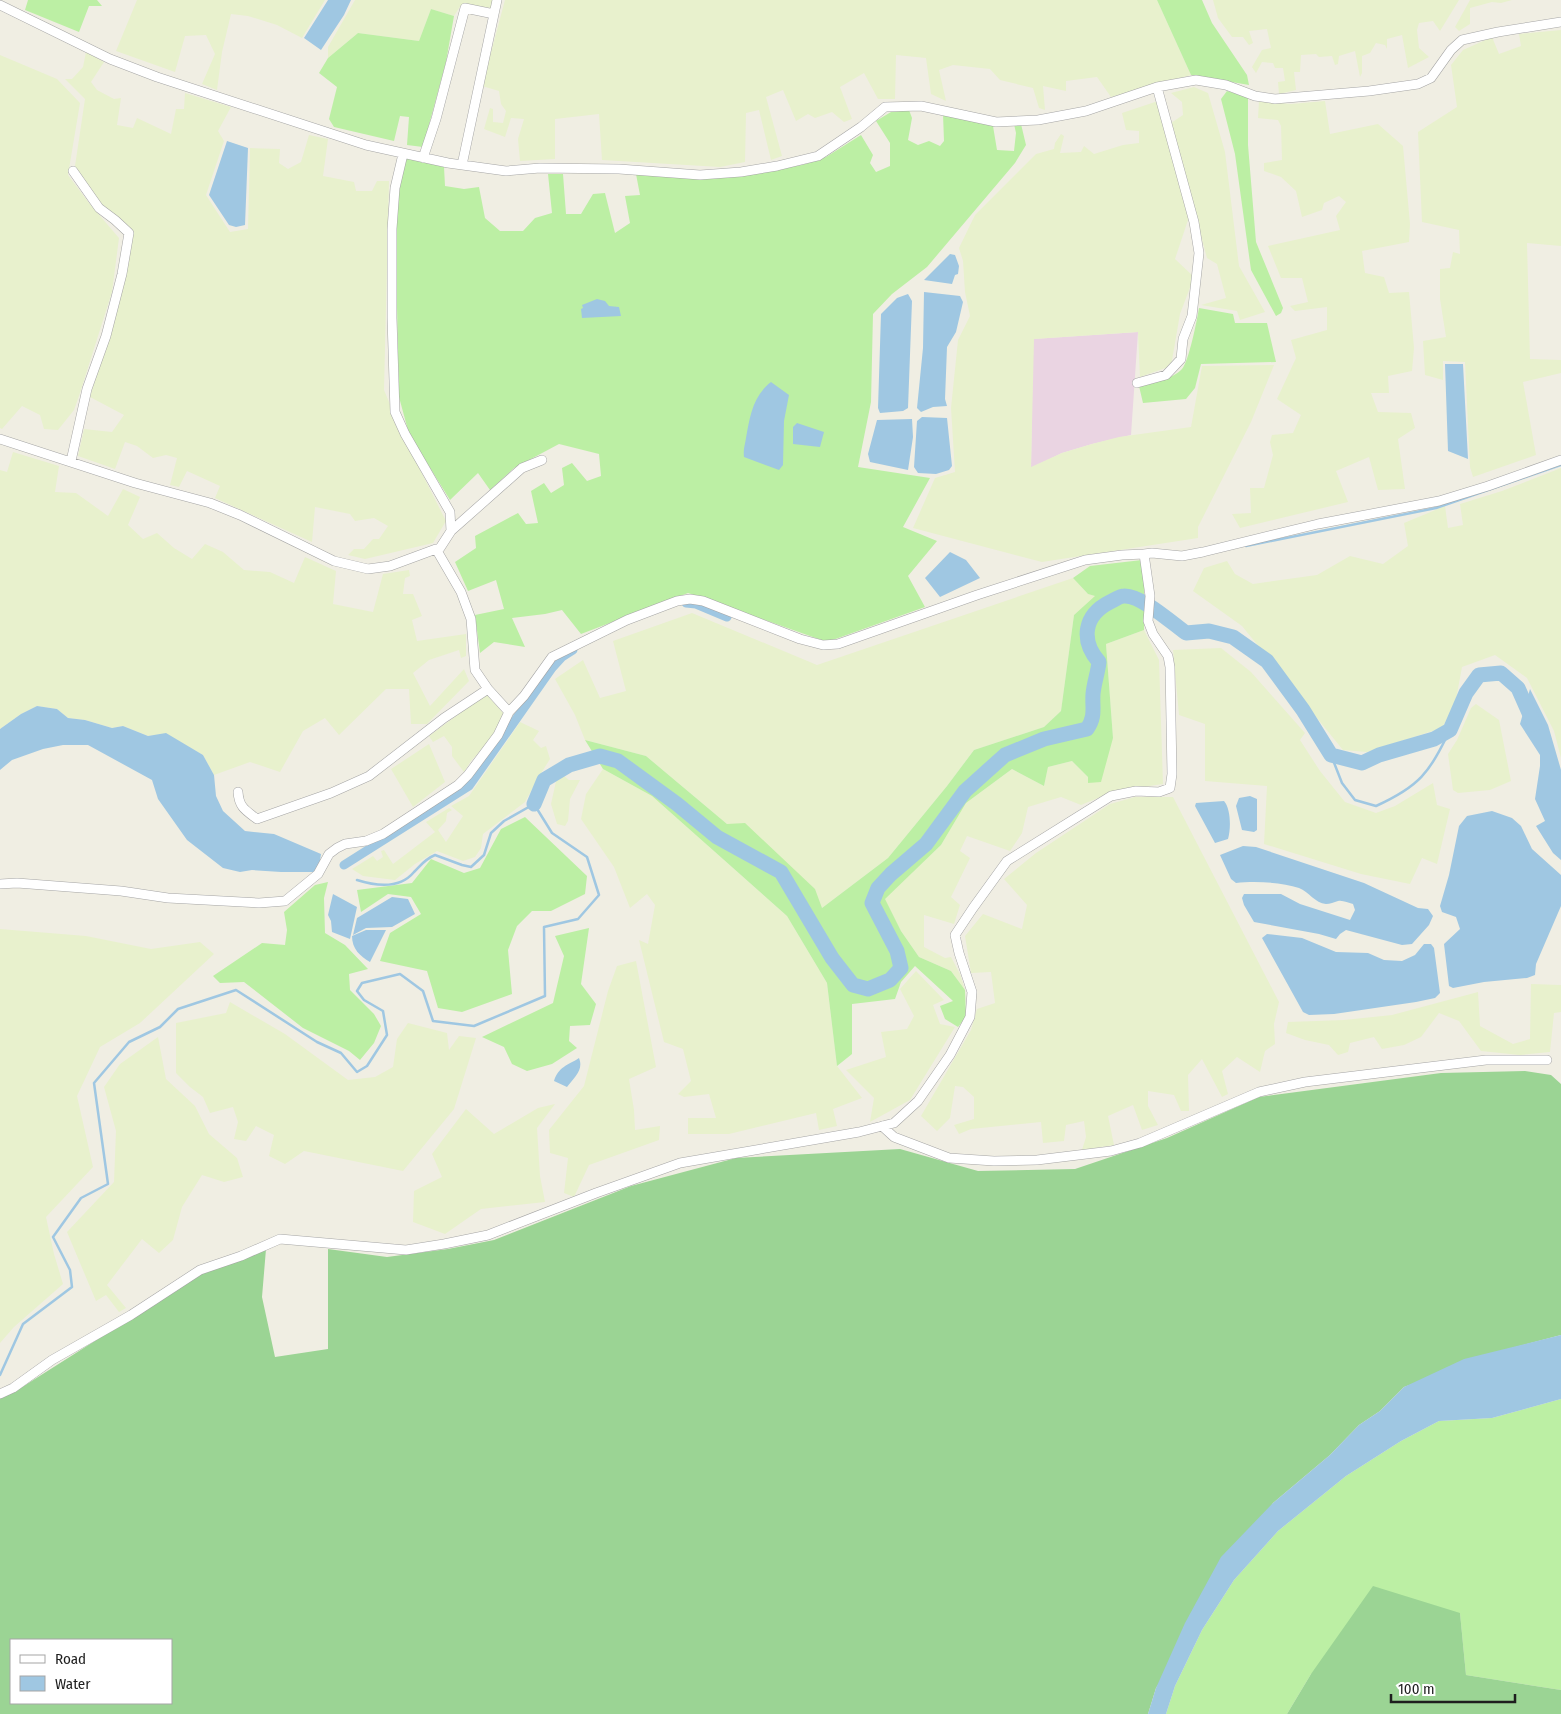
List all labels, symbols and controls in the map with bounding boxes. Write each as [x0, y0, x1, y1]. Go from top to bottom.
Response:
legend [10, 1639, 172, 1704]
text: Road [55, 1650, 86, 1668]
scale bar [1391, 1672, 1515, 1704]
text: Water [55, 1675, 91, 1693]
text: 100 m [1398, 1680, 1435, 1698]

